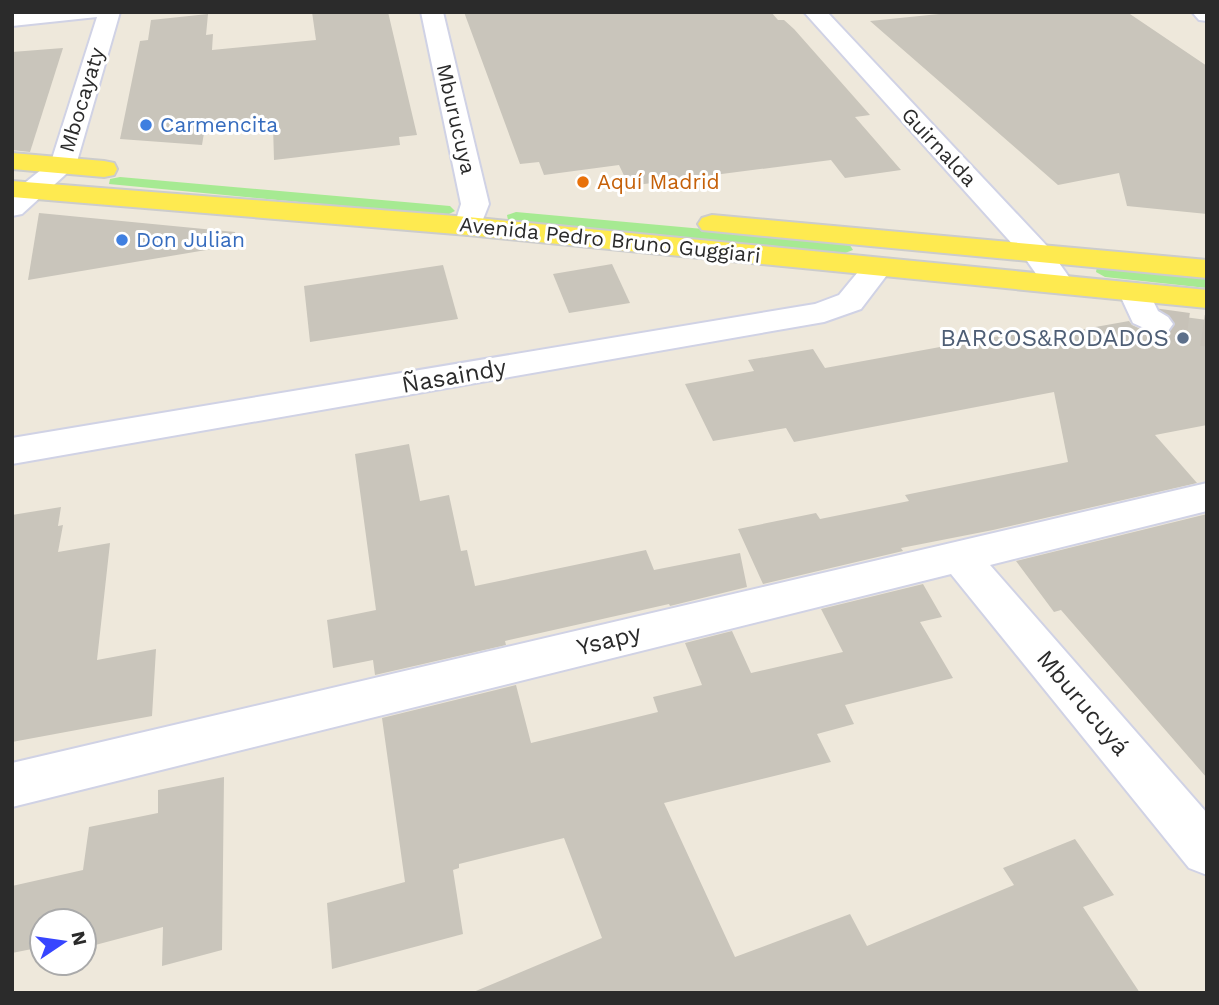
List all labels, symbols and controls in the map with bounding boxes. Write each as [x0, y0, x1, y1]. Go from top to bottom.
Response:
street label: Mbocayaty [54, 44, 109, 155]
street label: Mburucuya [432, 61, 481, 177]
street label: Guirnalda [897, 102, 982, 191]
place label: Carmencita [160, 112, 278, 137]
marker: Carmencita [138, 117, 154, 133]
place label: Aquí Madrid [597, 169, 720, 194]
marker: Aquí Madrid [575, 174, 591, 190]
street label: Avenida Pedro Bruno Guggiari [458, 211, 762, 268]
place label: Don Julian [136, 227, 245, 252]
marker: Don Julian [114, 232, 130, 248]
place label: BARCOS&RODADOS [940, 324, 1169, 352]
marker: BARCOS&RODADOS [1175, 330, 1191, 346]
street label: Ñasaindy [399, 353, 509, 399]
street label: Ysapy [574, 618, 645, 661]
street label: Mburucuyá [1031, 645, 1135, 761]
north arrow [28, 907, 98, 977]
text: N [66, 929, 92, 948]

